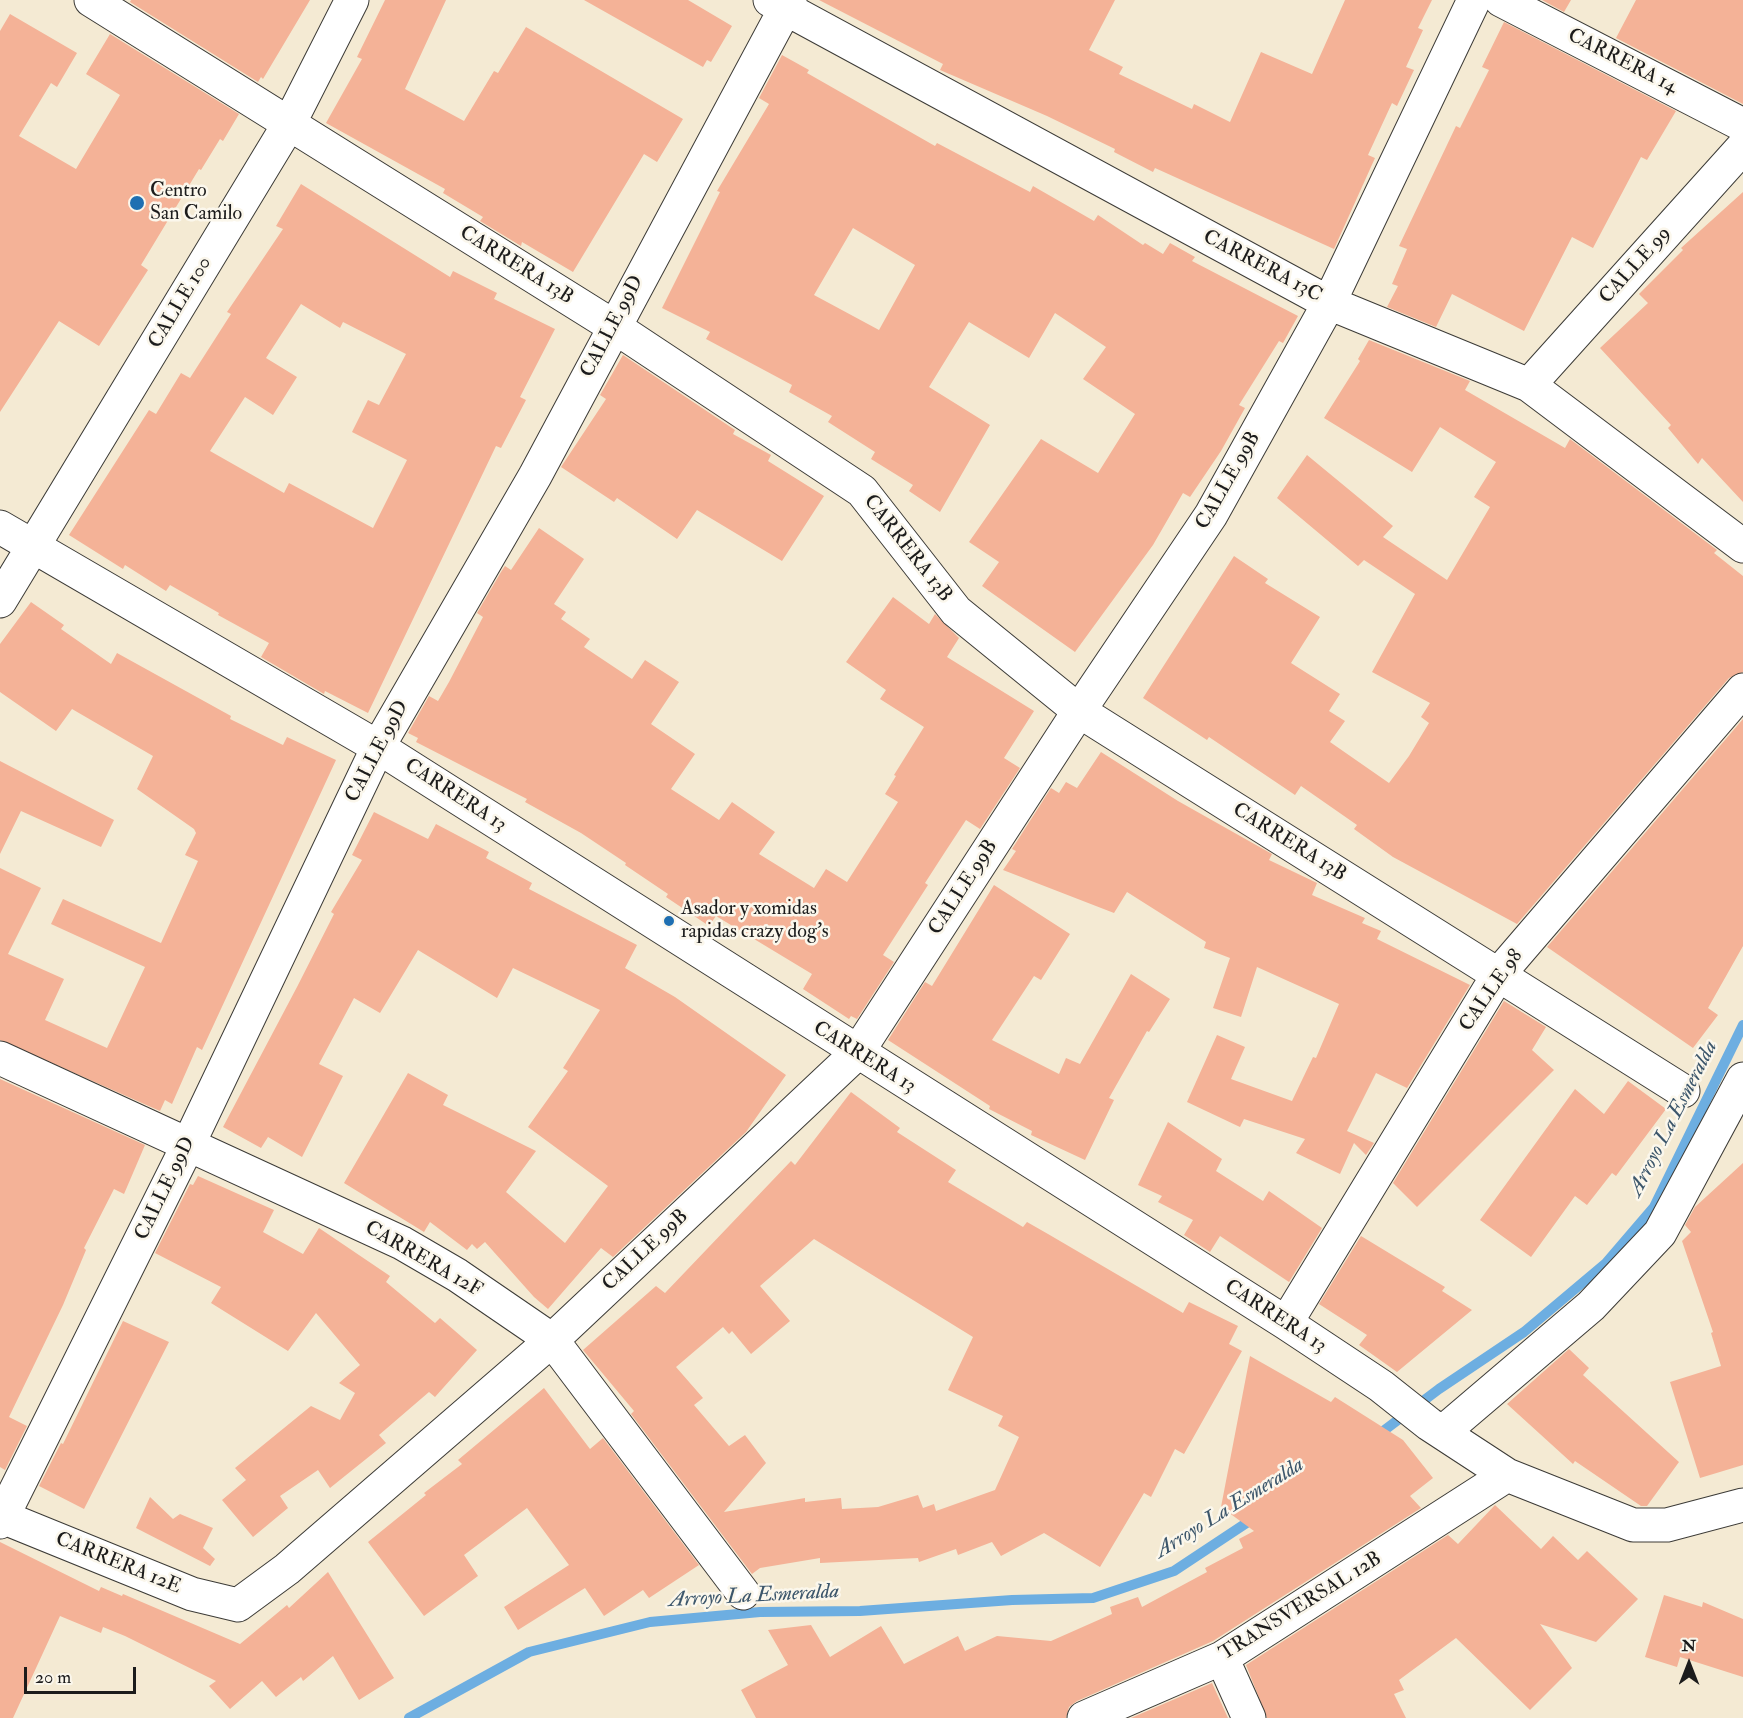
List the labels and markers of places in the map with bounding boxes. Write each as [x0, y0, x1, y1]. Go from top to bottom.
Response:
place label: Centro San Camilo [150, 180, 242, 227]
marker: Centro San Camilo [128, 194, 146, 212]
place label: Asador y xomidas rapidas crazy dog's [681, 898, 829, 945]
marker: Asador y xomidas rapidas crazy dog's [662, 914, 676, 928]

